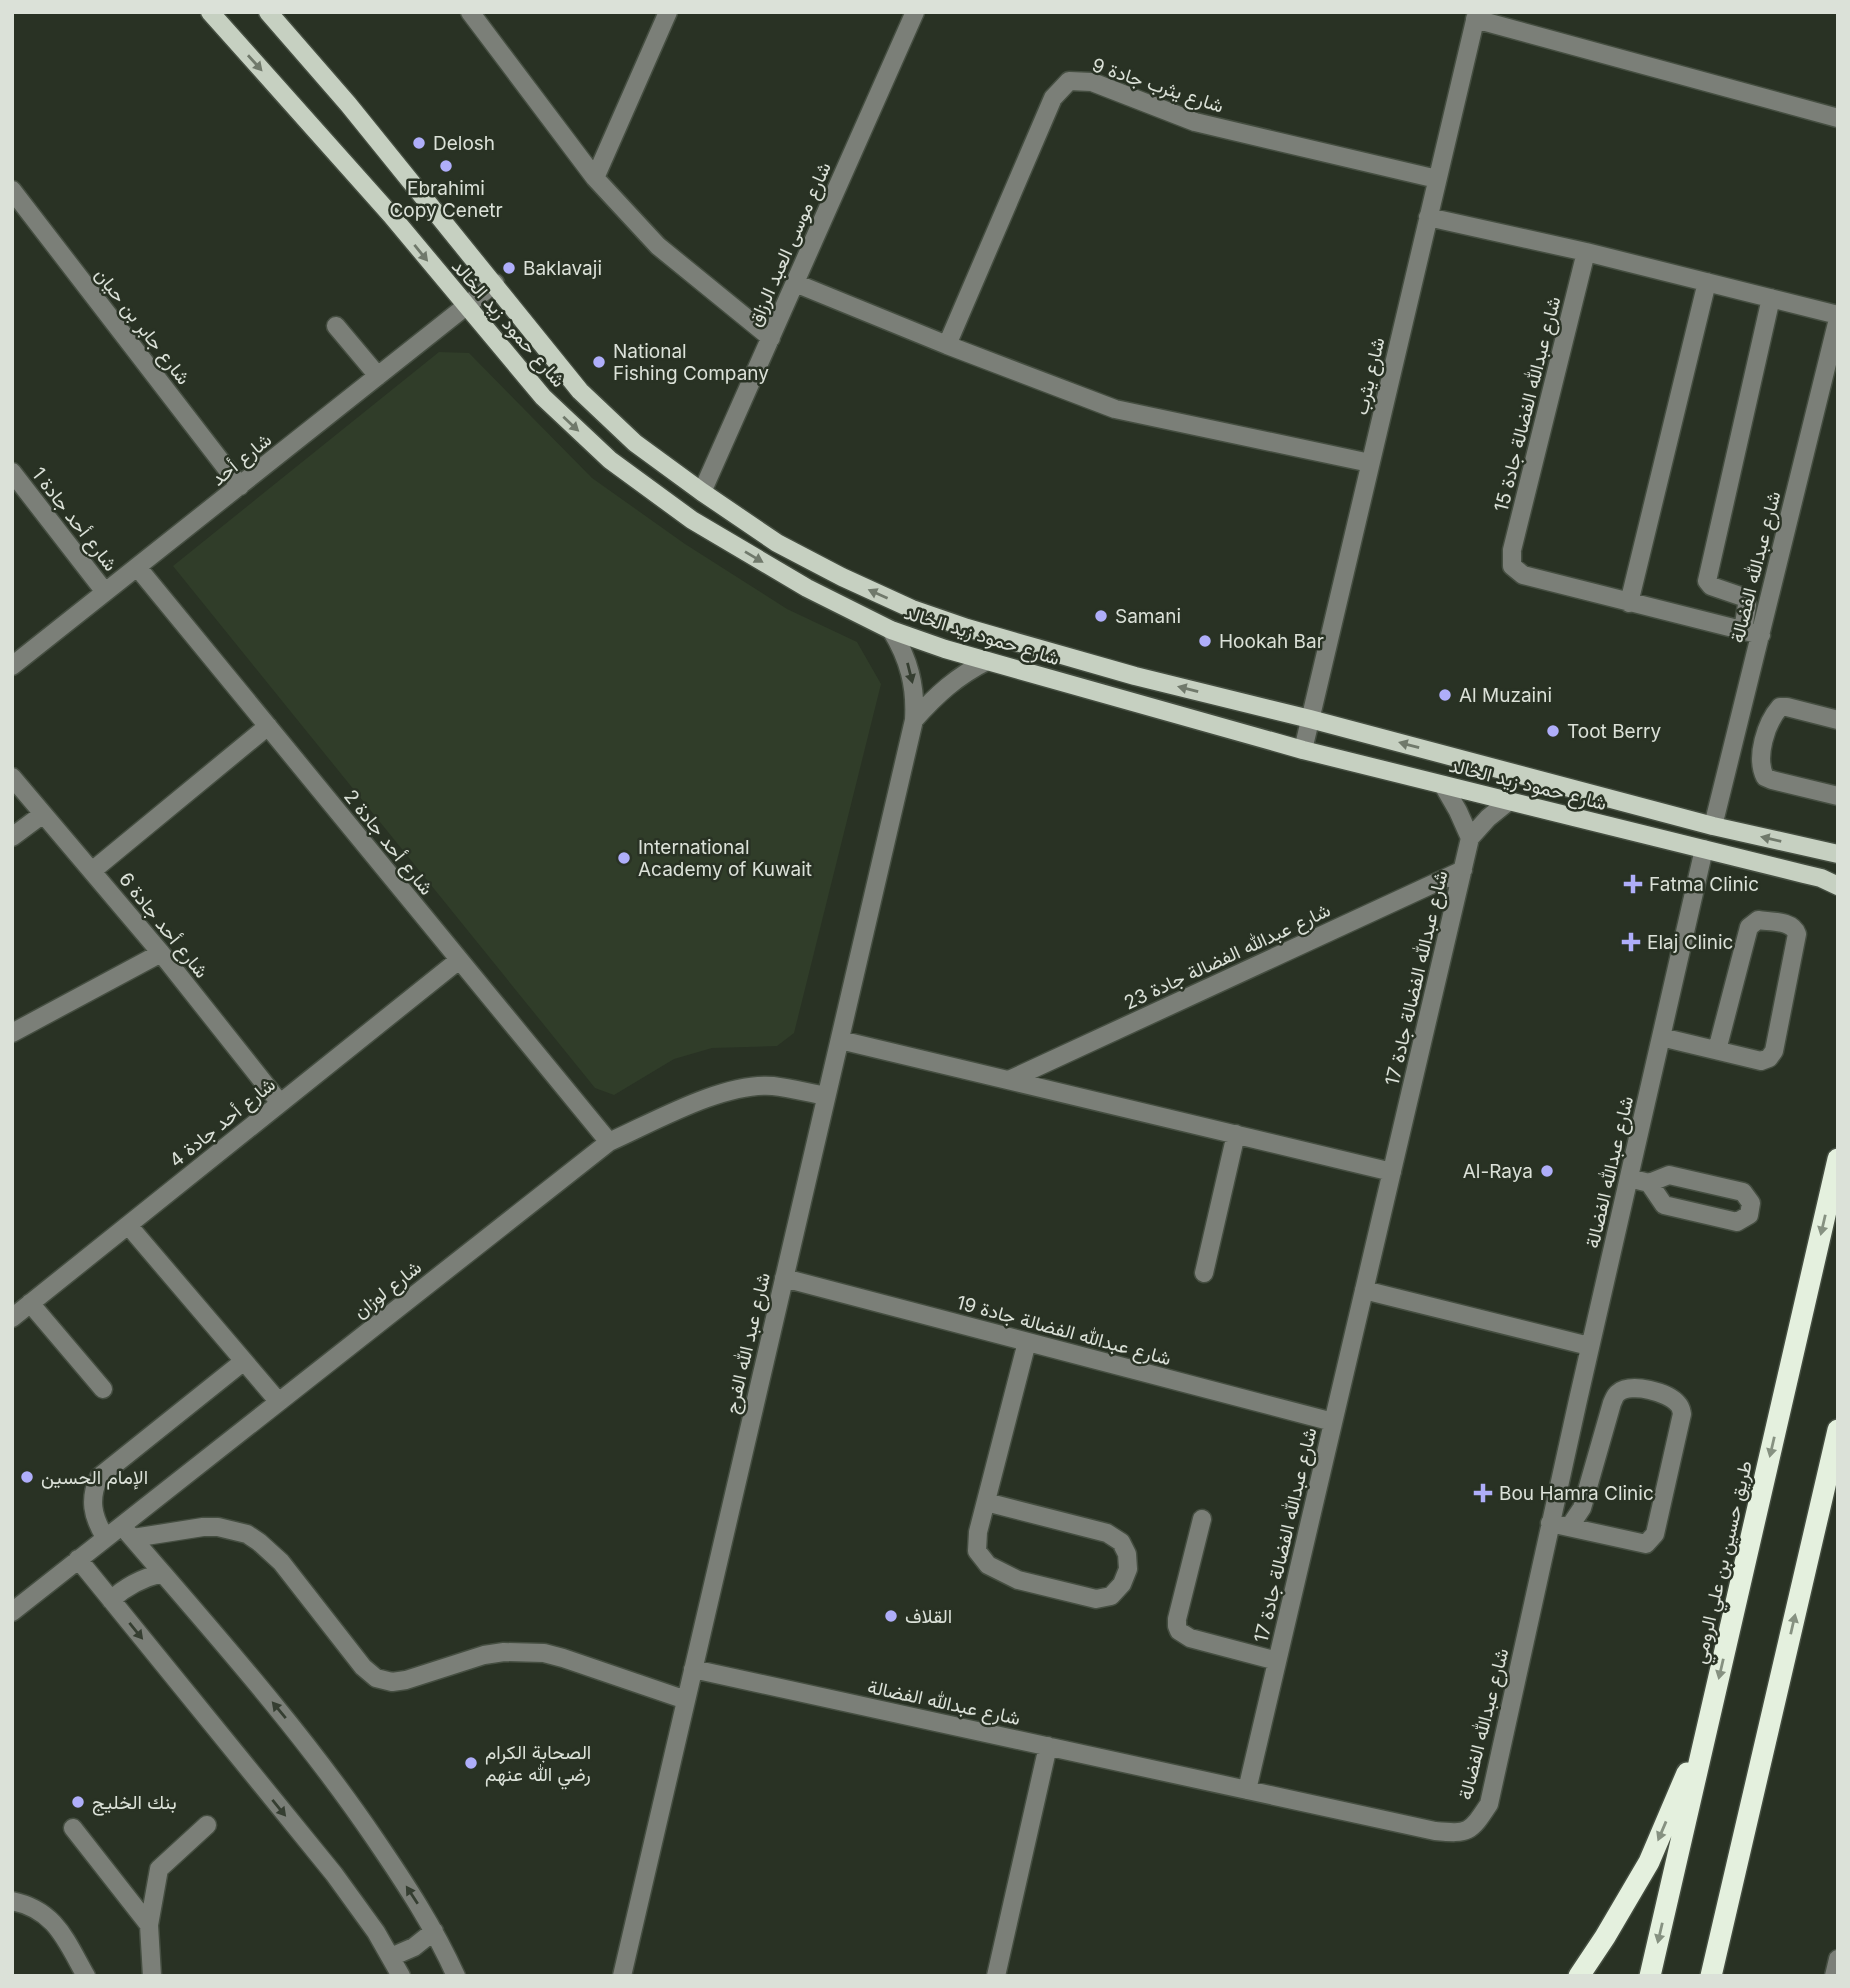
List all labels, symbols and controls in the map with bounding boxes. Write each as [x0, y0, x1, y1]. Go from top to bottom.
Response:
street label: شارع يثرب جادة 9 [1089, 53, 1227, 119]
one-way arrow [247, 54, 263, 72]
place label: Delosh [433, 132, 495, 155]
marker: Delosh [411, 135, 427, 151]
marker: Ebrahimi Copy Cenetr [438, 158, 454, 174]
street label: شارع موسى العبد الرزاق [743, 159, 837, 330]
place label: Ebrahimi Copy Cenetr [389, 177, 503, 222]
one-way arrow [413, 244, 428, 261]
street label: شارع حمود زيد الخالد [446, 255, 570, 392]
place label: Baklavaji [523, 257, 602, 280]
marker: Baklavaji [501, 260, 517, 276]
street label: شارع جابر بن حيان [89, 263, 195, 390]
street label: شارع عبدالله الفضالة جادة 15 [1490, 294, 1566, 514]
street label: شارع يثرب [1349, 335, 1391, 417]
place label: National Fishing Company [613, 340, 769, 385]
marker: National Fishing Company [591, 354, 607, 370]
one-way arrow [562, 415, 579, 431]
street label: شارع أحد [207, 428, 277, 491]
street label: شارع أحد جادة 1 [26, 463, 122, 576]
street label: شارع عبدالله الفضالة [1726, 489, 1786, 646]
one-way arrow [745, 551, 764, 563]
one-way arrow [867, 588, 888, 599]
street label: شارع حمود زيد الخالد [901, 601, 1062, 671]
place label: Samani [1115, 605, 1181, 628]
marker: Samani [1093, 608, 1109, 624]
place label: Hookah Bar [1219, 630, 1324, 653]
marker: Hookah Bar [1197, 633, 1213, 649]
one-way arrow [905, 662, 916, 684]
one-way arrow [1177, 683, 1199, 694]
place label: Al Muzaini [1459, 684, 1552, 707]
marker: Al Muzaini [1437, 687, 1453, 703]
place label: Toot Berry [1567, 720, 1662, 743]
marker: Toot Berry [1545, 723, 1561, 739]
one-way arrow [1398, 740, 1419, 750]
street label: شارع حمود زيد الخالد [1447, 754, 1609, 816]
street label: شارع أحد جادة 2 [338, 785, 438, 900]
one-way arrow [1760, 834, 1782, 845]
place label: International Academy of Kuwait [638, 836, 812, 881]
marker: International Academy of Kuwait [616, 850, 632, 866]
street label: شارع أحد جادة 6 [113, 868, 213, 983]
street label: شارع عبدالله الفضالة جادة 17 [1381, 868, 1453, 1088]
place label: Fatma Clinic [1649, 873, 1759, 896]
marker: Fatma Clinic [1623, 874, 1643, 894]
street label: شارع عبدالله الفضالة جادة 23 [1120, 898, 1334, 1015]
place label: Elaj Clinic [1647, 931, 1733, 954]
marker: Elaj Clinic [1621, 932, 1641, 952]
street label: شارع أحد جادة 4 [165, 1073, 280, 1173]
street label: شارع عبدالله الفضالة [1581, 1094, 1639, 1251]
place label: Al-Raya [1463, 1160, 1533, 1183]
marker: Al-Raya [1539, 1163, 1555, 1179]
one-way arrow [1817, 1215, 1828, 1237]
street label: شارع لوزان [349, 1256, 427, 1324]
street label: شارع عبد الله الفرج [720, 1270, 776, 1416]
street label: شارع عبدالله الفضالة جادة 19 [954, 1291, 1174, 1371]
street label: شارع عبدالله الفضالة جادة 17 [1250, 1425, 1322, 1645]
one-way arrow [1766, 1436, 1777, 1458]
street label: طريق حسين بن علي الرومي [1688, 1458, 1761, 1667]
place label: الإمام الحسين [41, 1466, 148, 1490]
marker: الإمام الحسين [19, 1469, 35, 1485]
place label: Bou Hamra Clinic [1499, 1482, 1654, 1505]
marker: Bou Hamra Clinic [1473, 1483, 1493, 1503]
place label: القلاف [905, 1605, 952, 1628]
marker: القلاف [883, 1608, 899, 1624]
one-way arrow [1788, 1613, 1799, 1635]
one-way arrow [128, 1623, 143, 1640]
street label: شارع عبدالله الفضالة [1454, 1646, 1514, 1803]
one-way arrow [1716, 1658, 1727, 1680]
street label: شارع عبدالله الفضالة [865, 1675, 1022, 1731]
one-way arrow [272, 1701, 287, 1718]
place label: الصحابة الكرام رضي الله عنهم [485, 1741, 591, 1790]
marker: الصحابة الكرام رضي الله عنهم [463, 1755, 479, 1771]
place label: بنك الخليج [92, 1791, 177, 1816]
marker: بنك الخليج [70, 1794, 86, 1810]
one-way arrow [272, 1798, 287, 1816]
one-way arrow [1657, 1820, 1668, 1841]
one-way arrow [405, 1885, 418, 1904]
one-way arrow [1654, 1922, 1665, 1944]

